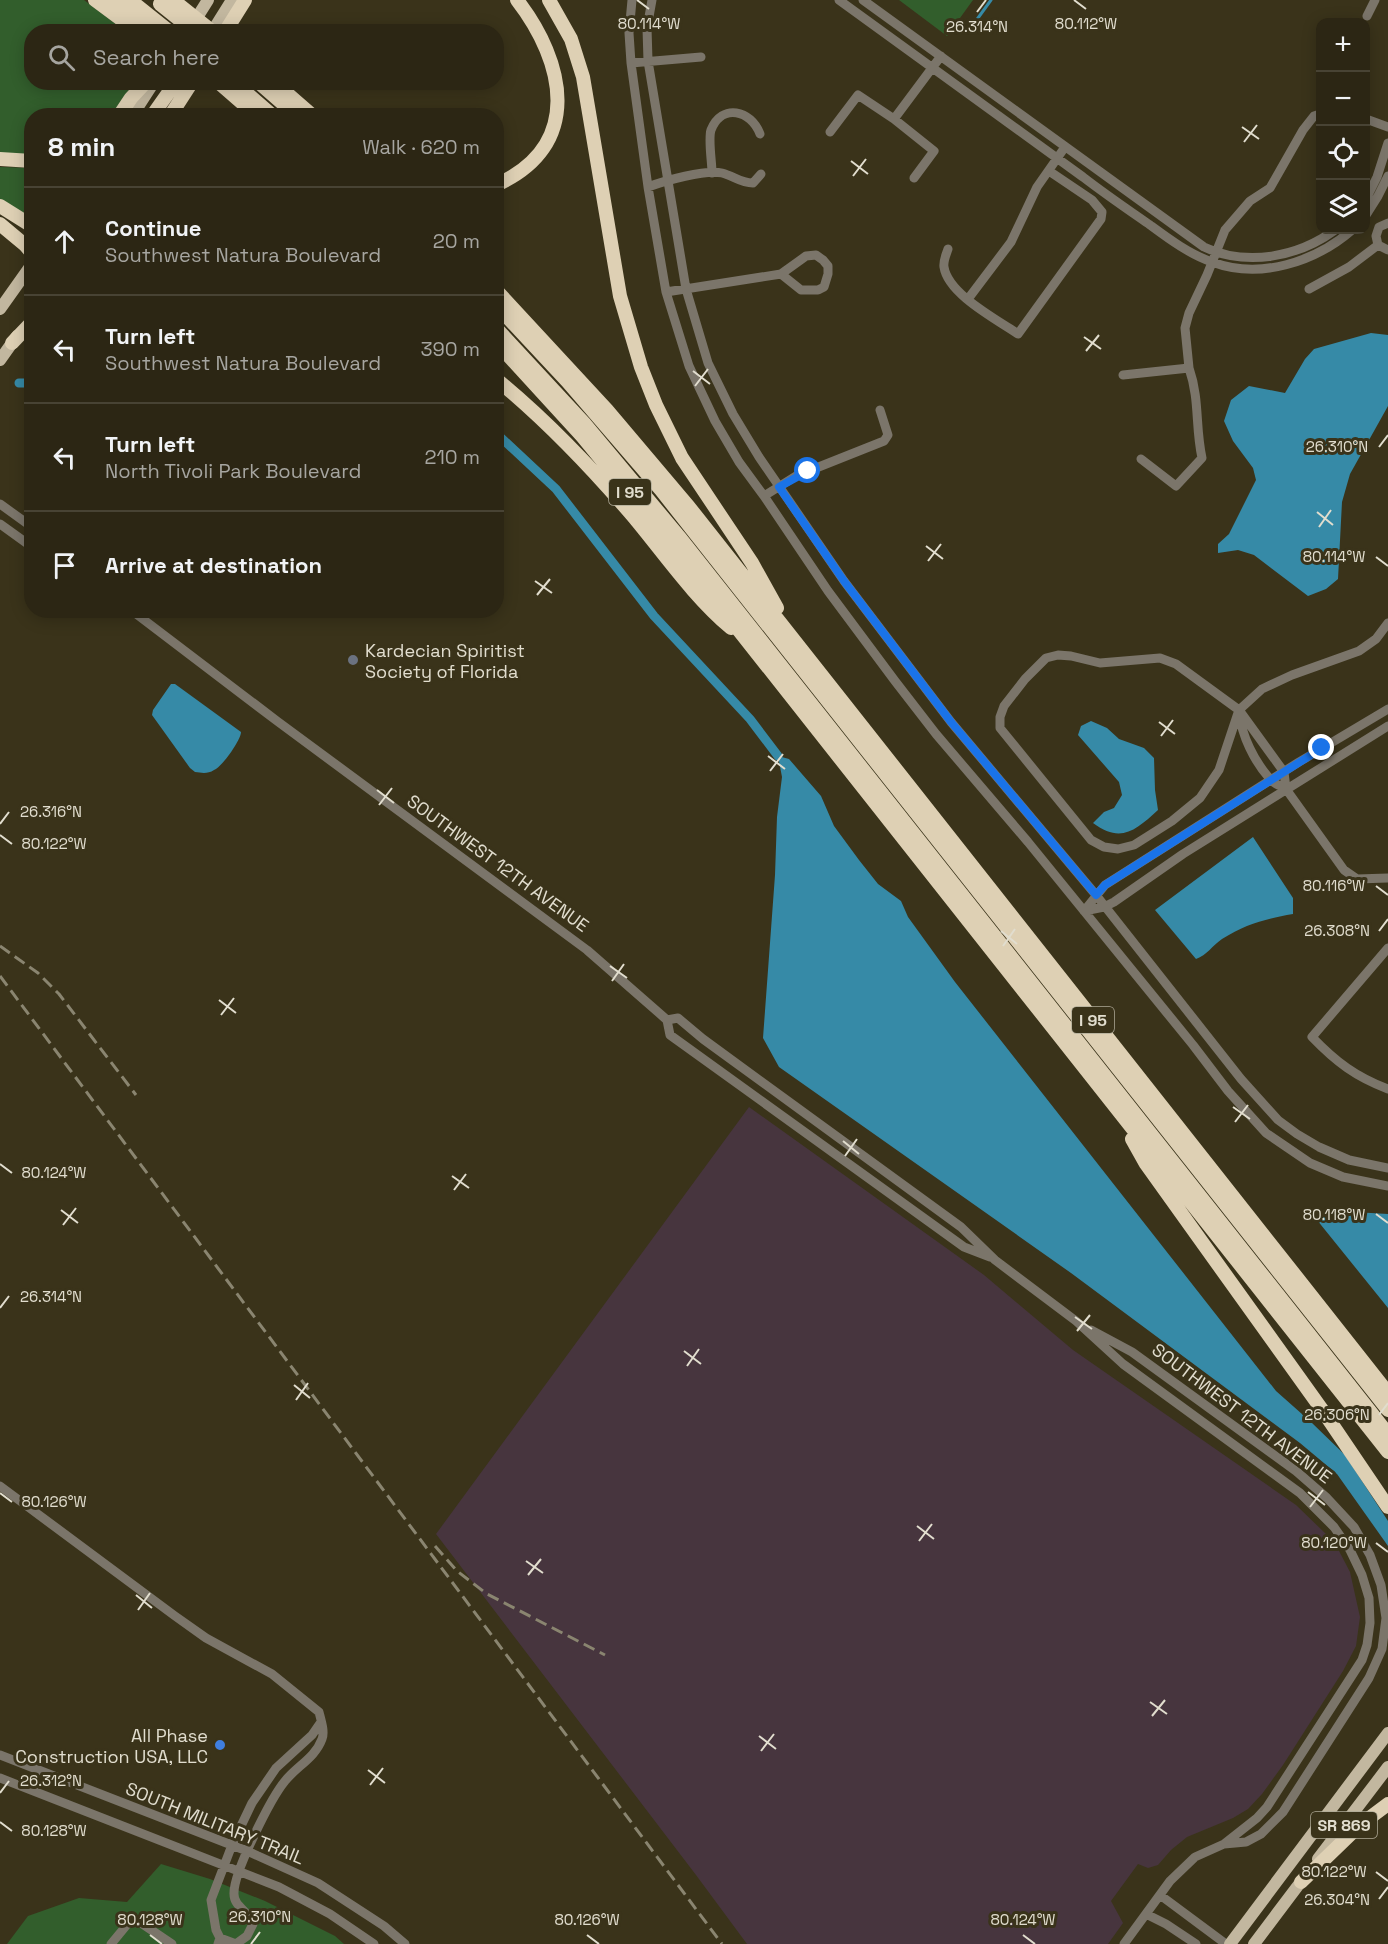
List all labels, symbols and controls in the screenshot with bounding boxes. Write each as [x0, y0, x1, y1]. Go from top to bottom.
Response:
text: 80.114°W [618, 14, 680, 33]
text: 80.112°W [1055, 14, 1117, 33]
text: 26.314°N [946, 17, 1008, 36]
map controls [1316, 18, 1370, 234]
button: + [1316, 18, 1370, 72]
search box [24, 24, 504, 90]
icon: search [45, 41, 78, 74]
text: Search here [93, 43, 220, 71]
button: − [1316, 72, 1370, 126]
button: locate [1316, 126, 1370, 180]
text: 8 min [48, 130, 115, 164]
text: Walk · 620 m [362, 134, 480, 160]
button: layers [1316, 180, 1370, 234]
text: Continue [105, 214, 201, 242]
icon: ahead [48, 225, 81, 258]
text: 20 m [433, 228, 480, 254]
text: Southwest Natura Boulevard [105, 242, 381, 268]
text: Turn left [105, 322, 195, 350]
icon: left [48, 333, 81, 366]
text: 390 m [421, 336, 480, 362]
text: Southwest Natura Boulevard [105, 350, 381, 376]
text: Turn left [105, 430, 195, 458]
text: 26.310°N [1306, 437, 1368, 456]
icon: left [48, 441, 81, 474]
text: 210 m [424, 444, 480, 470]
route start [794, 457, 820, 483]
text: North Tivoli Park Boulevard [105, 458, 361, 484]
road number: I 95 [609, 479, 651, 505]
text: 80.114°W [1303, 547, 1365, 566]
icon: arrive [48, 549, 81, 582]
text: Arrive at destination [105, 551, 322, 579]
place label: Kardecian Spiritist Society of Florida [365, 639, 525, 683]
marker: Kardecian Spiritist Society of Florida [346, 653, 360, 667]
route end [1308, 734, 1334, 760]
street label: SOUTHWEST 12TH AVENUE [402, 789, 594, 937]
text: 26.316°N [20, 802, 82, 821]
text: 80.122°W [21, 834, 87, 853]
text: 80.116°W [1303, 876, 1365, 895]
text: 26.308°N [1304, 921, 1370, 940]
road number: I 95 [1072, 1007, 1114, 1033]
text: 80.124°W [21, 1163, 87, 1182]
text: 80.118°W [1303, 1205, 1365, 1224]
text: 26.314°N [20, 1287, 82, 1306]
street label: SOUTHWEST 12TH AVENUE [1147, 1338, 1337, 1488]
text: 26.306°N [1304, 1405, 1370, 1424]
text: 80.126°W [21, 1492, 87, 1511]
text: 80.120°W [1301, 1533, 1367, 1552]
place label: All Phase Construction USA, LLC [15, 1724, 208, 1768]
marker: All Phase Construction USA, LLC [213, 1738, 227, 1752]
text: 26.312°N [20, 1771, 82, 1790]
street label: SOUTH MILITARY TRAIL [122, 1777, 308, 1869]
road number: SR 869 [1311, 1812, 1377, 1838]
text: 80.128°W [21, 1821, 87, 1840]
text: 80.122°W [1301, 1862, 1367, 1881]
text: 26.304°N [1304, 1890, 1370, 1909]
text: 26.310°N [229, 1907, 291, 1926]
text: 80.128°W [117, 1910, 183, 1929]
text: 80.126°W [554, 1910, 620, 1929]
text: 80.124°W [990, 1910, 1056, 1929]

